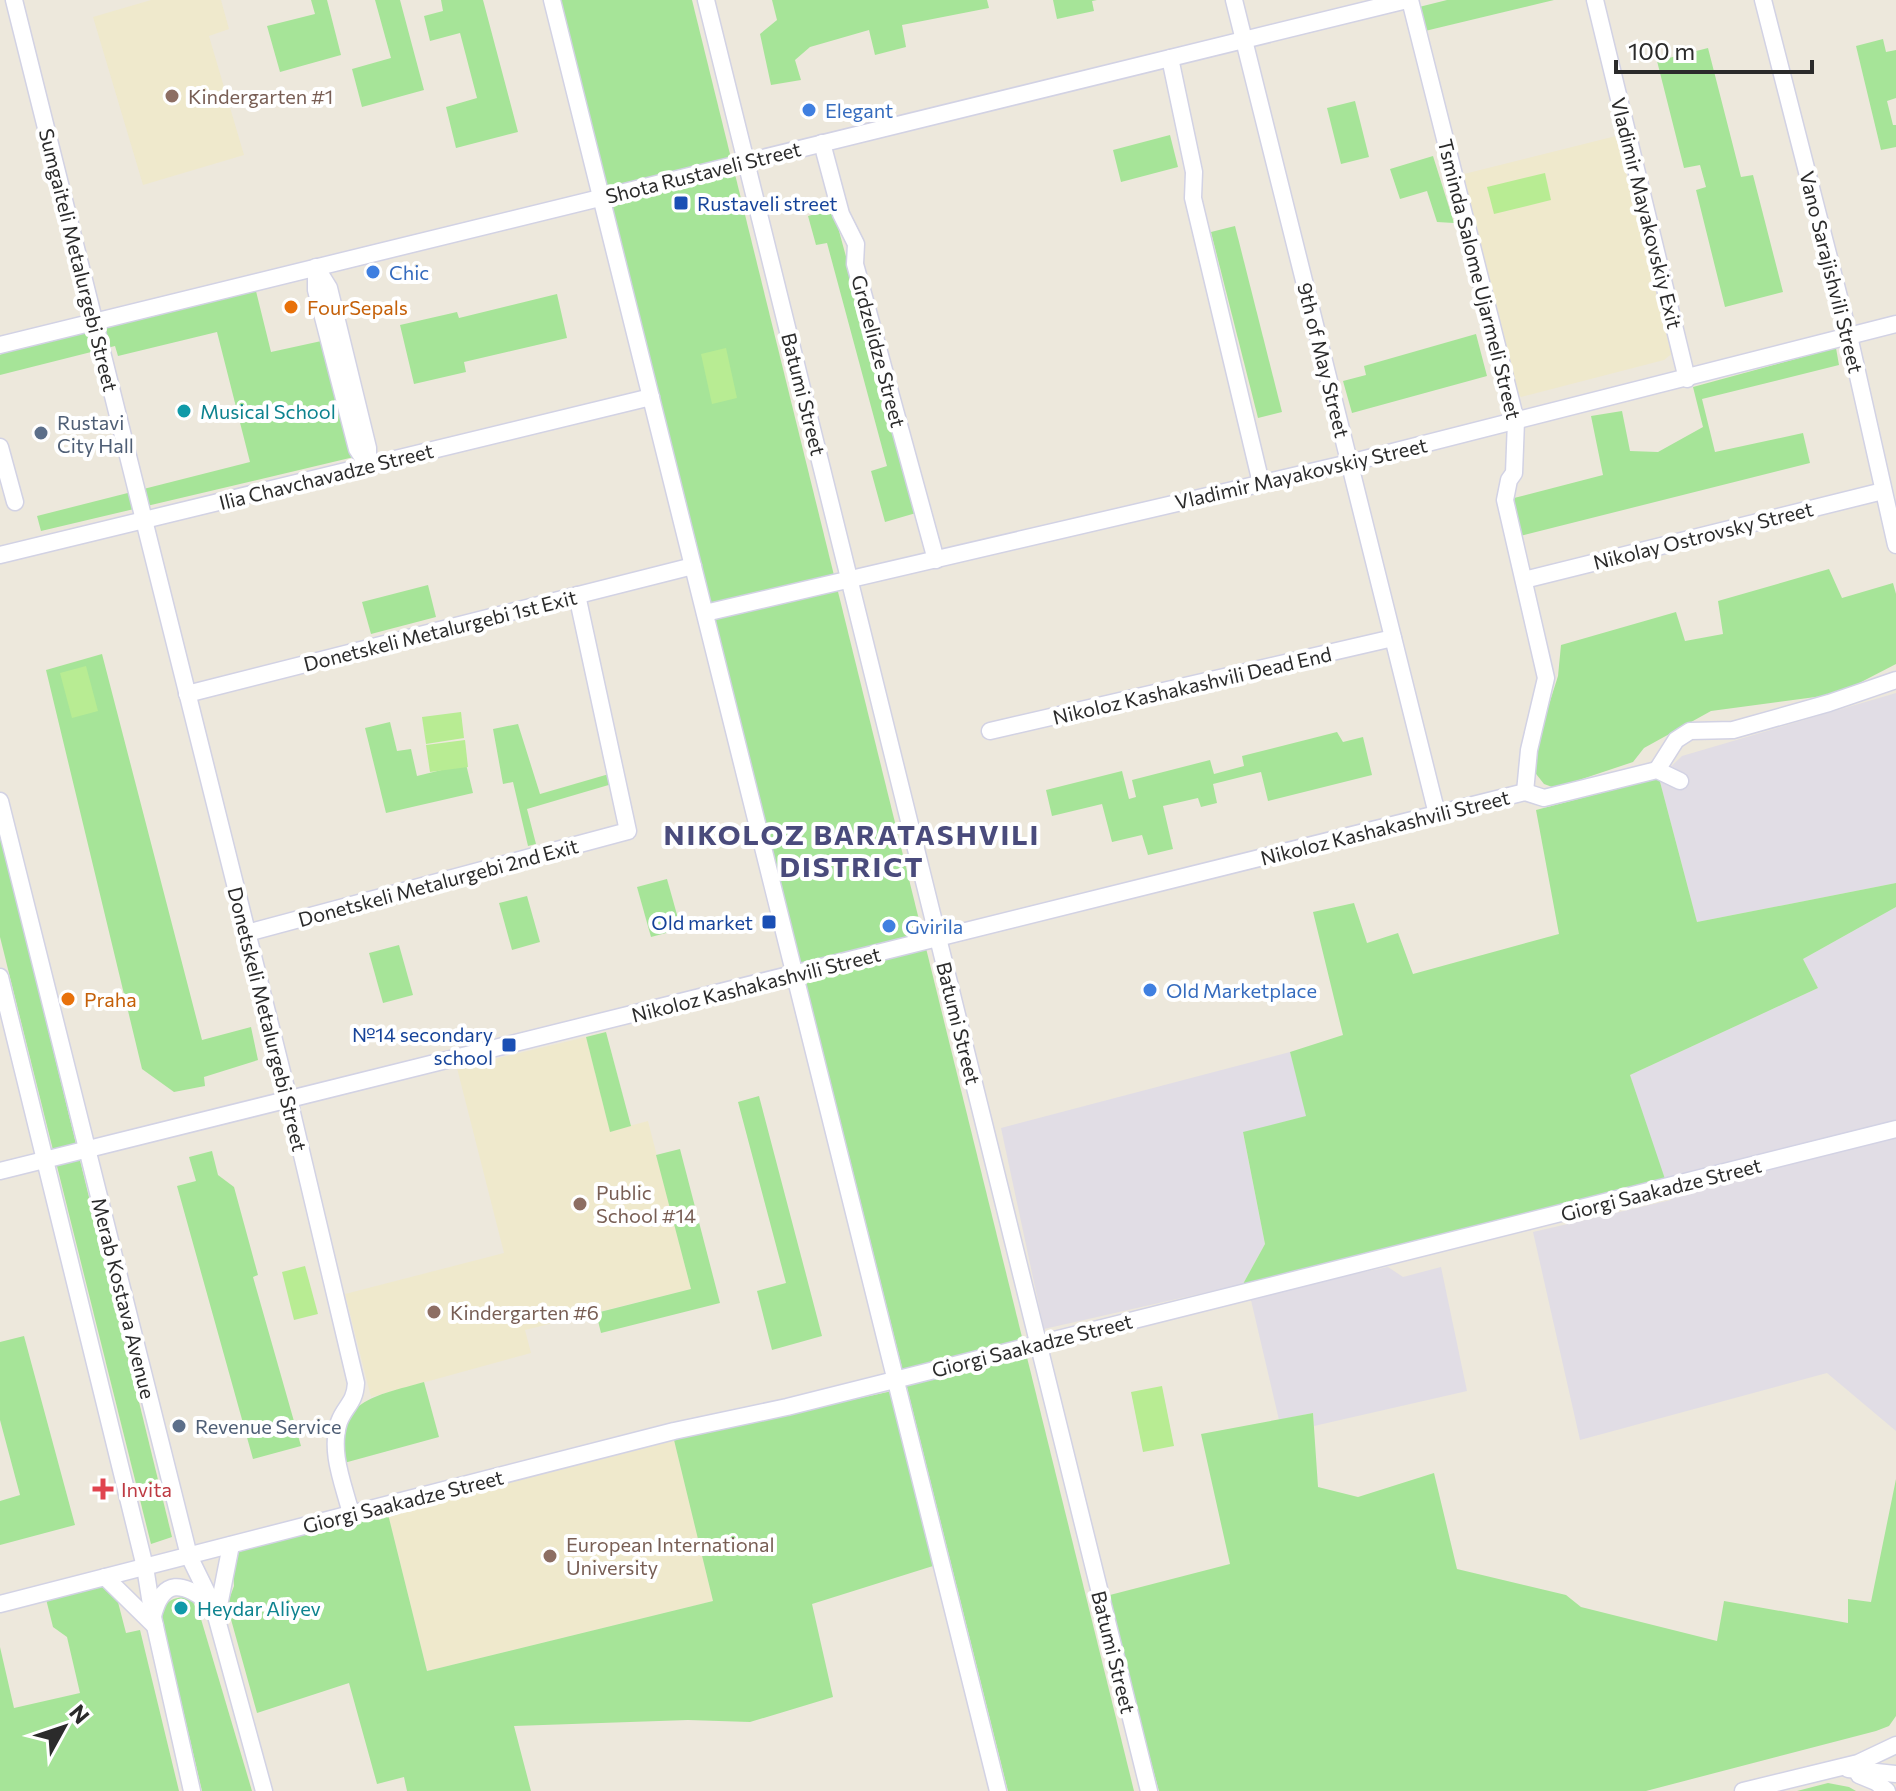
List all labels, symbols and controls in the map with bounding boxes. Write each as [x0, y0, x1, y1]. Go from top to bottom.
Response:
scale bar [1616, 24, 1812, 74]
text: 100 m [1628, 36, 1695, 65]
place label: Kindergarten #1 [188, 84, 333, 108]
marker: Kindergarten #1 [163, 87, 181, 105]
street label: Vladimir Mayakovskiy Exit [1607, 95, 1687, 331]
place label: Elegant [825, 98, 893, 122]
marker: Elegant [800, 101, 818, 119]
street label: Sumgaiteli Metalurgebi Street [35, 126, 123, 394]
street label: Shota Rustaveli Street [603, 136, 803, 208]
street label: Tsminda Salome Ujarmeli Street [1434, 136, 1526, 422]
street label: Vano Sarajishvili Street [1795, 168, 1869, 376]
place label: Rustaveli street [697, 191, 838, 215]
marker: Rustaveli street [672, 194, 690, 212]
place label: Chic [389, 260, 429, 284]
marker: Chic [364, 263, 382, 281]
street label: Grdzelidze Street [847, 272, 911, 430]
street label: 9th of May Street [1293, 280, 1355, 440]
place label: FourSepals [307, 295, 408, 319]
marker: FourSepals [282, 298, 300, 316]
street label: Batumi Street [777, 330, 831, 458]
place label: Musical School [200, 399, 336, 423]
marker: Musical School [175, 402, 193, 420]
place label: Rustavi City Hall [57, 410, 134, 457]
marker: Rustavi City Hall [32, 424, 50, 442]
street label: Vladimir Mayakovskiy Street [1173, 432, 1429, 514]
street label: Ilia Chavchavadze Street [216, 438, 436, 514]
street label: Nikolay Ostrovsky Street [1591, 496, 1815, 574]
street label: Donetskeli Metalurgebi 1st Exit [301, 584, 579, 676]
street label: Nikoloz Kashakashvili Dead End [1050, 641, 1334, 729]
street label: Nikoloz Kashakashvili Street [1258, 784, 1512, 870]
district label: NIKOLOZ BARATASHVILI DISTRICT [664, 817, 1040, 883]
street label: Donetskeli Metalurgebi 2nd Exit [295, 833, 581, 931]
street label: Donetskeli Metalurgebi Street [223, 884, 313, 1154]
place label: Old market [651, 910, 753, 934]
marker: Old market [760, 913, 778, 931]
place label: Gvirila [905, 914, 963, 938]
marker: Gvirila [880, 917, 898, 935]
street label: Nikoloz Kashakashvili Street [629, 941, 883, 1027]
street label: Batumi Street [932, 959, 986, 1087]
place label: Old Marketplace [1166, 978, 1317, 1002]
marker: Old Marketplace [1141, 981, 1159, 999]
place label: Praha [84, 987, 137, 1011]
marker: Praha [59, 990, 77, 1008]
place label: №14 secondary school [352, 1022, 493, 1069]
marker: №14 secondary school [500, 1036, 518, 1054]
street label: Giorgi Saakadze Street [1558, 1152, 1764, 1226]
place label: Public School #14 [596, 1180, 696, 1227]
street label: Merab Kostava Avenue [87, 1195, 161, 1401]
marker: Public School #14 [571, 1195, 589, 1213]
place label: Kindergarten #6 [450, 1300, 599, 1324]
marker: Kindergarten #6 [425, 1303, 443, 1321]
street label: Giorgi Saakadze Street [929, 1308, 1135, 1382]
place label: Revenue Service [195, 1414, 342, 1438]
marker: Revenue Service [170, 1417, 188, 1435]
street label: Giorgi Saakadze Street [300, 1464, 506, 1538]
place label: Invita [121, 1477, 172, 1501]
marker: Invita [92, 1478, 114, 1500]
place label: European International University [566, 1532, 775, 1579]
marker: European International University [541, 1547, 559, 1565]
street label: Batumi Street [1087, 1588, 1141, 1716]
place label: Heydar Aliyev [197, 1596, 321, 1620]
marker: Heydar Aliyev [172, 1599, 190, 1617]
north arrow [24, 1687, 104, 1767]
text: N [64, 1699, 95, 1729]

